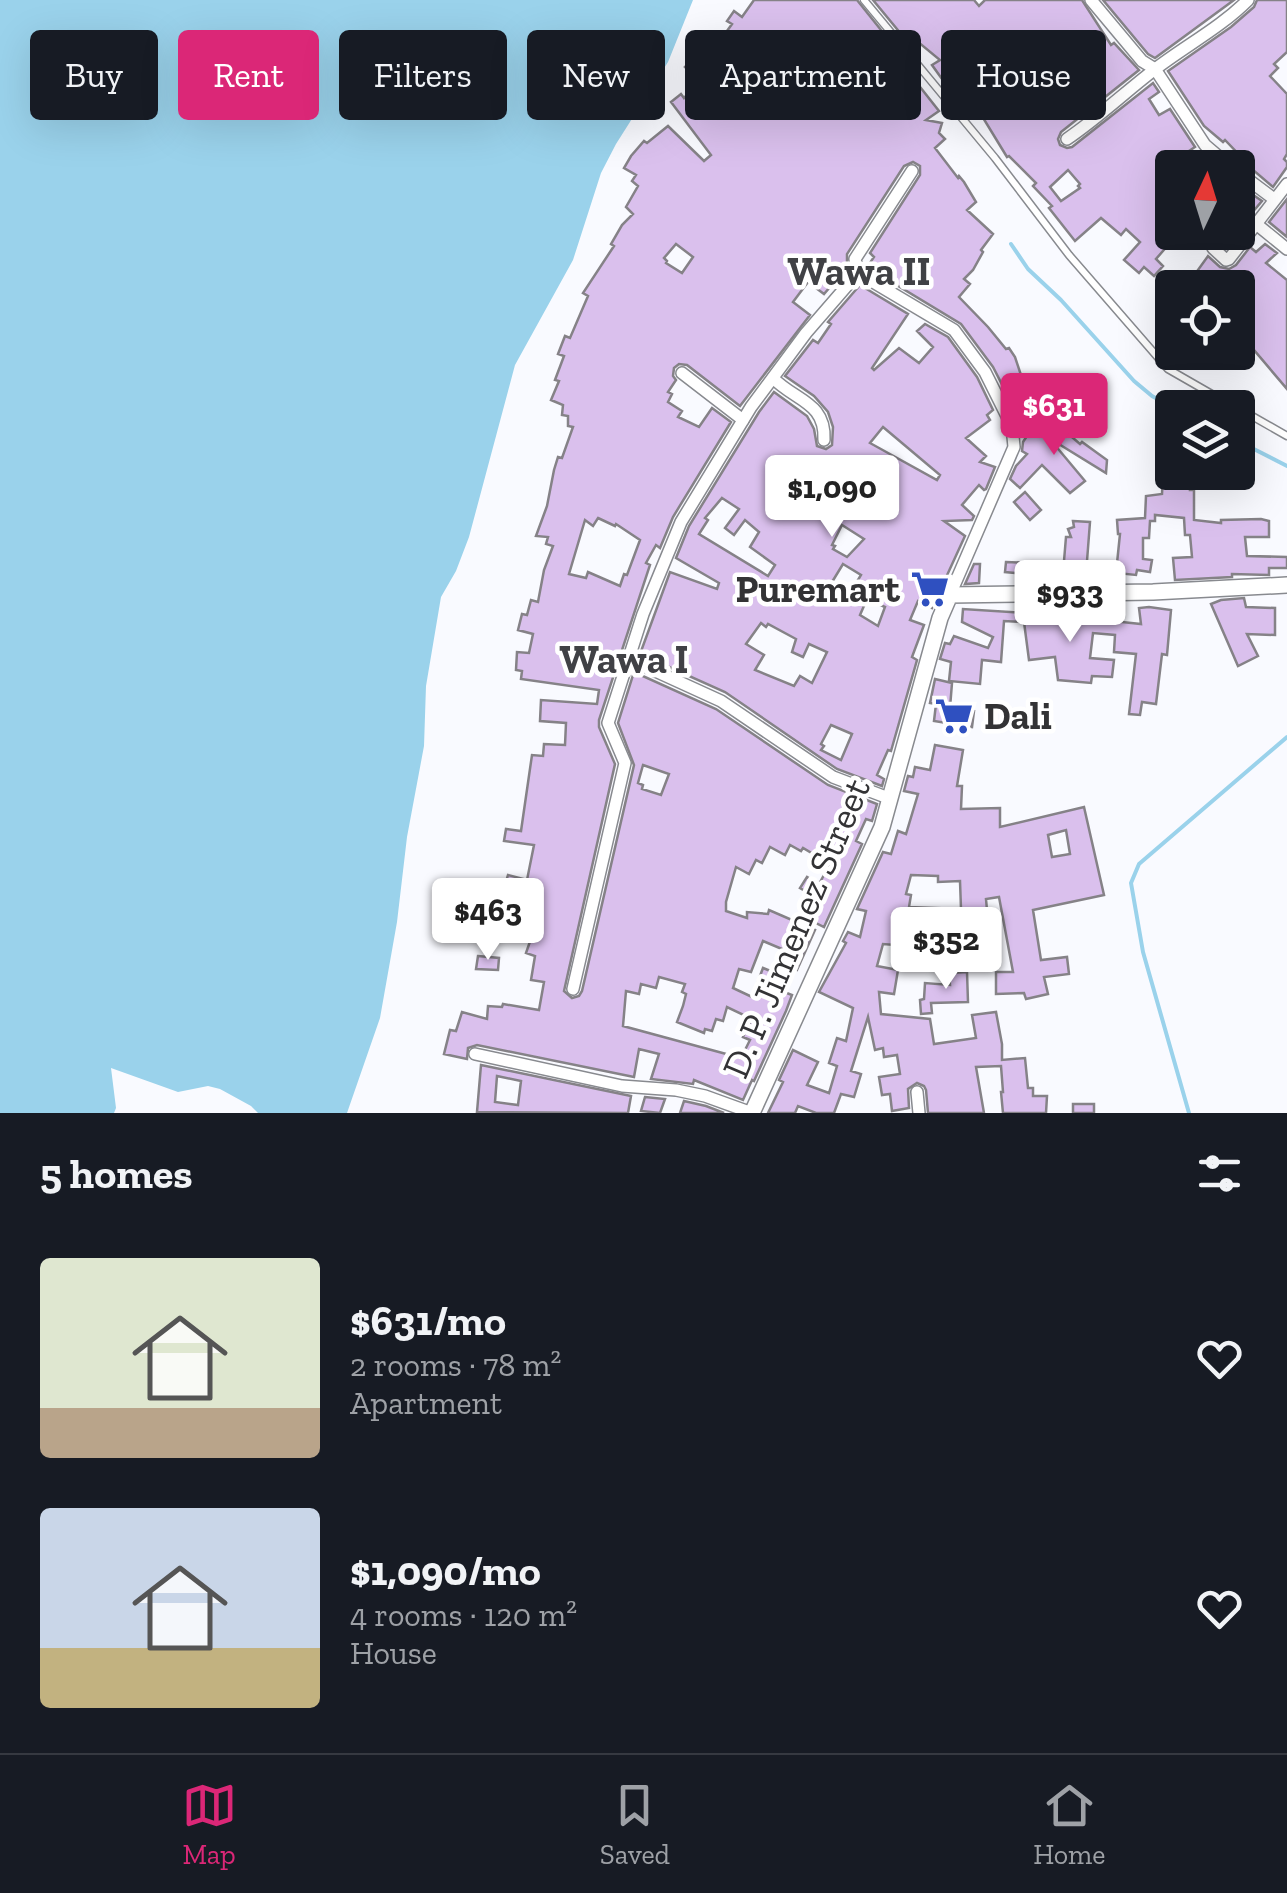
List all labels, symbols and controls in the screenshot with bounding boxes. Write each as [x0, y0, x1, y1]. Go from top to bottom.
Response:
chip: Buy [30, 30, 158, 120]
chip: Rent [178, 30, 319, 120]
chip: Filters [339, 30, 507, 120]
chip: New [527, 30, 665, 120]
chip: Apartment [685, 30, 921, 120]
chip: House [941, 30, 1106, 120]
north arrow [1155, 150, 1255, 250]
map controls [1155, 150, 1255, 490]
district label: Wawa II [787, 247, 931, 295]
button: locate [1155, 270, 1255, 370]
pin: $631 [995, 373, 1113, 458]
text: $631 [1023, 386, 1085, 424]
button: layers [1155, 390, 1255, 490]
pin: $1,090 [751, 455, 913, 540]
text: $1,090 [787, 468, 877, 506]
pin: $933 [1011, 560, 1129, 645]
place label: Puremart [736, 566, 901, 612]
supermarket icon: Puremart [909, 568, 951, 610]
text: $933 [1037, 573, 1103, 611]
district label: Wawa I [559, 635, 689, 683]
place label: Dali [984, 693, 1052, 739]
supermarket icon: Dali [933, 695, 975, 737]
street label: D. P. Jimenez Street [712, 771, 880, 1085]
pin: $463 [429, 878, 547, 963]
text: $463 [454, 891, 522, 929]
pin: $352 [887, 907, 1005, 992]
text: $352 [913, 920, 979, 958]
icon: filters [1192, 1146, 1247, 1201]
text: 5 homes [40, 1148, 193, 1199]
text: $631/mo [350, 1295, 506, 1346]
icon: home [120, 1298, 240, 1418]
icon: heart [1192, 1331, 1247, 1386]
text: 2 rooms · 78 m² [350, 1346, 561, 1384]
text: Apartment [350, 1384, 502, 1422]
text: $1,090/mo [350, 1545, 541, 1596]
icon: home [120, 1548, 240, 1668]
icon: heart [1192, 1581, 1247, 1636]
text: 4 rooms · 120 m² [350, 1596, 577, 1634]
text: House [350, 1634, 437, 1672]
tab: Map [182, 1778, 237, 1871]
tab: Saved [600, 1778, 670, 1871]
tab: Home [1033, 1778, 1105, 1871]

